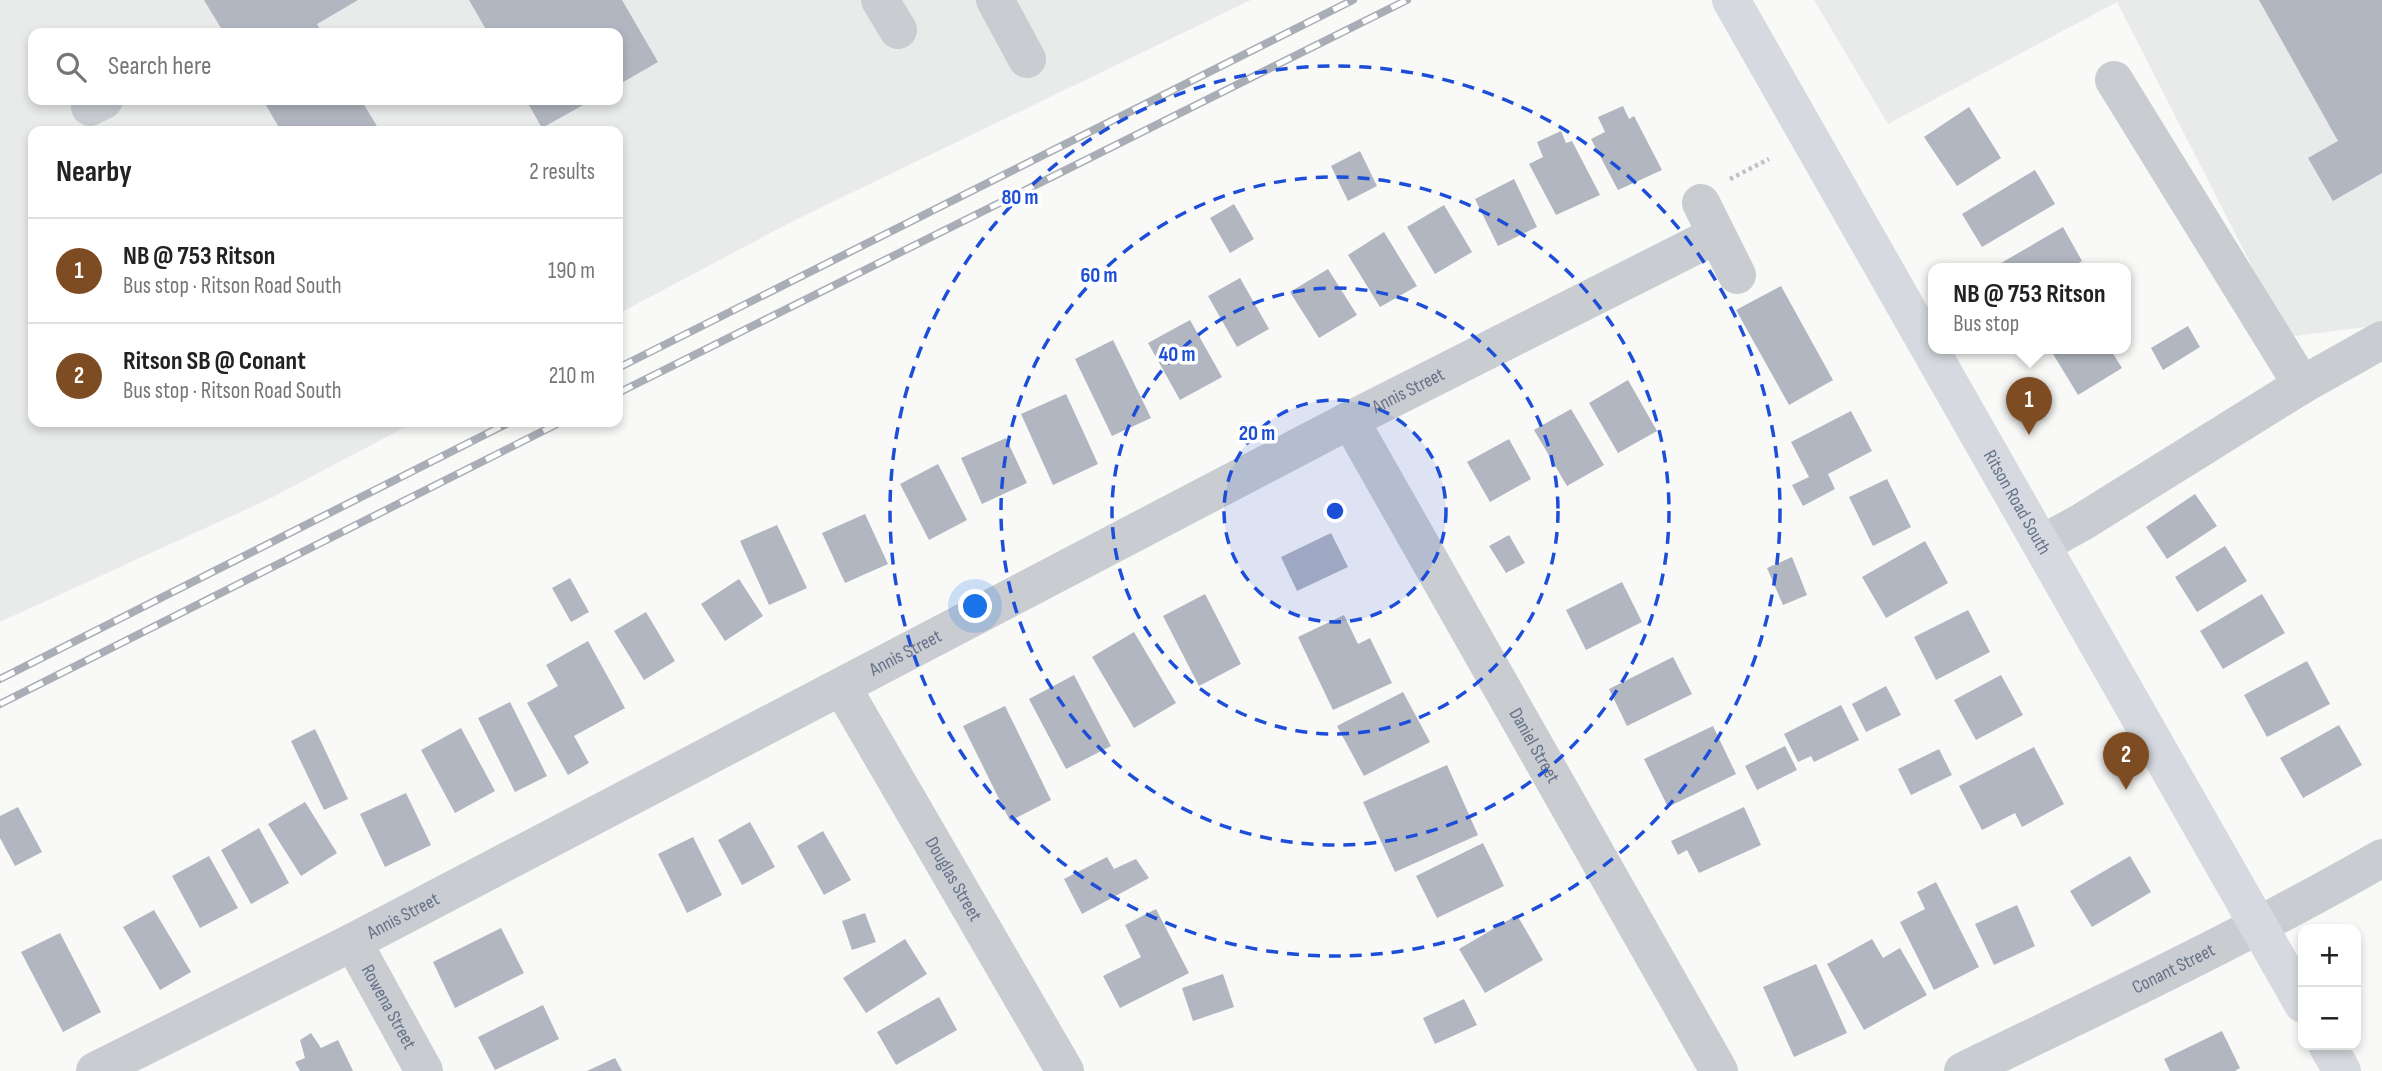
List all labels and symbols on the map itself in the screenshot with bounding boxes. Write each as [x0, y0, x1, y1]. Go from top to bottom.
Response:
text: 80 m [1001, 185, 1039, 210]
text: 60 m [1080, 263, 1118, 288]
text: 40 m [1159, 342, 1195, 367]
street label: Annis Street [1367, 363, 1448, 419]
pin: 1 [2006, 377, 2052, 435]
text: 20 m [1239, 421, 1275, 446]
street label: Ritson Road South [1978, 446, 2056, 559]
centre of rings [1323, 499, 1347, 523]
your location [958, 589, 992, 623]
street label: Annis Street [865, 624, 946, 682]
street label: Daniel Street [1504, 704, 1565, 787]
pin: 2 [2103, 732, 2149, 790]
street label: Douglas Street [920, 833, 987, 925]
street label: Annis Street [362, 887, 443, 945]
street label: Conant Street [2128, 938, 2219, 999]
street label: Rowena Street [356, 960, 421, 1053]

